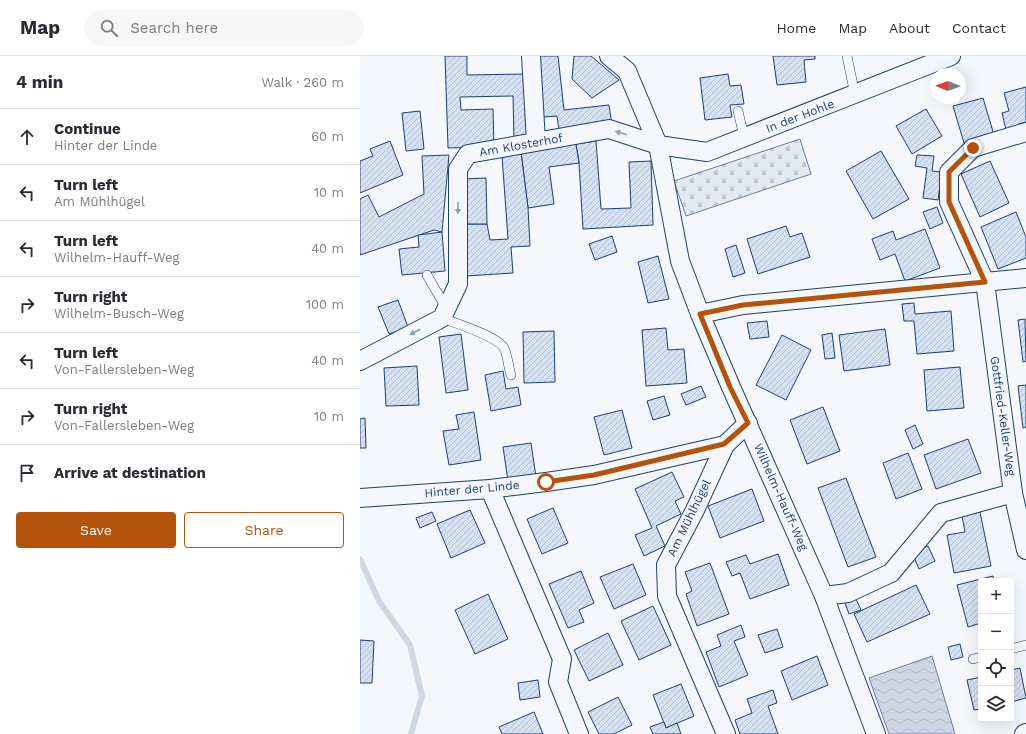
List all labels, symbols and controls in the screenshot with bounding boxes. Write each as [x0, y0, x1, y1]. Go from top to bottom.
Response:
search box [84, 10, 364, 46]
text: Map [20, 16, 60, 39]
icon: search [98, 17, 120, 39]
text: Search here [130, 19, 218, 37]
text: Home [776, 20, 816, 36]
text: Map [838, 20, 867, 36]
text: About [889, 20, 930, 36]
text: Contact [952, 20, 1006, 36]
north arrow [930, 68, 966, 104]
text: 4 min [16, 72, 63, 92]
text: Walk · 260 m [261, 75, 344, 90]
street label: In der Hohle [764, 97, 836, 135]
text: Continue [54, 120, 121, 138]
icon: ahead [16, 126, 38, 148]
text: 60 m [311, 129, 344, 144]
one-way arrow [615, 130, 627, 136]
street label: Am Klosterhof [478, 131, 564, 159]
text: Hinter der Linde [54, 138, 157, 153]
route end [964, 139, 982, 157]
text: Turn left [54, 176, 118, 194]
icon: left [16, 182, 38, 204]
text: 10 m [314, 185, 344, 200]
text: Am Mühlhügel [54, 194, 145, 209]
one-way arrow [455, 202, 461, 215]
text: Turn left [54, 232, 118, 250]
icon: left [16, 238, 38, 260]
text: 40 m [311, 241, 344, 256]
text: Wilhelm-Hauff-Weg [54, 250, 179, 265]
text: Turn right [54, 288, 127, 306]
icon: right [16, 294, 38, 316]
text: 100 m [306, 297, 344, 312]
text: Wilhelm-Busch-Weg [54, 306, 184, 321]
one-way arrow [409, 329, 421, 335]
text: Turn left [54, 344, 118, 362]
icon: left [16, 350, 38, 372]
text: 40 m [311, 353, 344, 368]
street label: Gottfried-Keller-Weg [988, 355, 1018, 477]
text: Von-Fallersleben-Weg [54, 362, 194, 377]
text: Turn right [54, 400, 127, 418]
icon: right [16, 406, 38, 428]
text: 10 m [314, 409, 344, 424]
text: Von-Fallersleben-Weg [54, 418, 194, 433]
street label: Wilhelm-Hauff-Weg [751, 441, 811, 553]
icon: arrive [16, 462, 38, 484]
text: Arrive at destination [54, 464, 206, 482]
route start [537, 473, 555, 491]
street label: Am Mühlhügel [664, 477, 714, 559]
street label: Hinter der Linde [424, 478, 520, 500]
button: Save [16, 512, 176, 548]
button: Share [184, 512, 344, 548]
map controls [978, 578, 1014, 722]
button: + [978, 578, 1014, 614]
button: − [978, 614, 1014, 650]
button: locate [978, 650, 1014, 686]
button: layers [978, 686, 1014, 722]

